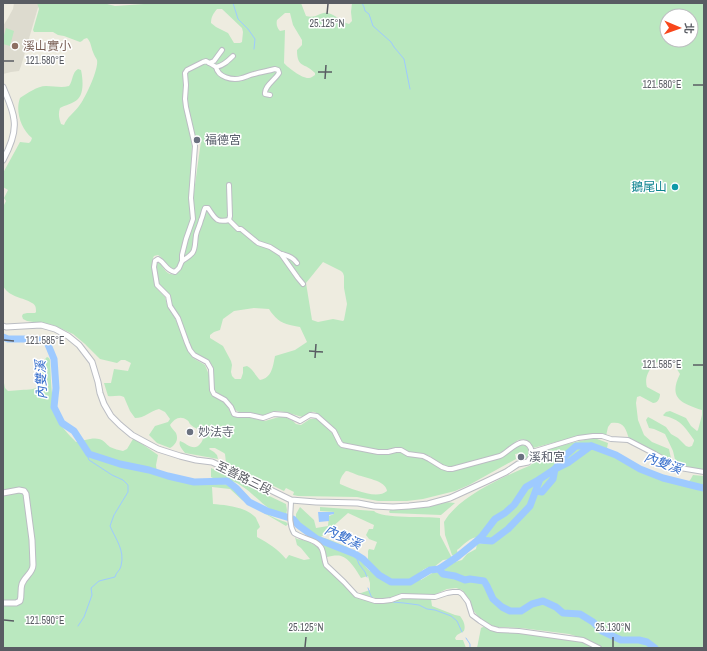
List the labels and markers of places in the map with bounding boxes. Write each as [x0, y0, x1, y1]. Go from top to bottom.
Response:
place label: 溪山實小 [23, 38, 71, 54]
marker: 溪山實小 [10, 41, 20, 51]
place label: 福德宮 [205, 132, 241, 148]
marker: 福德宮 [192, 135, 202, 145]
place label: 鵝尾山 [631, 179, 667, 195]
marker: 鵝尾山 [670, 182, 680, 192]
place label: 妙法寺 [198, 424, 234, 440]
marker: 妙法寺 [185, 427, 195, 437]
place label: 溪和宮 [529, 449, 565, 465]
marker: 溪和宮 [516, 452, 526, 462]

